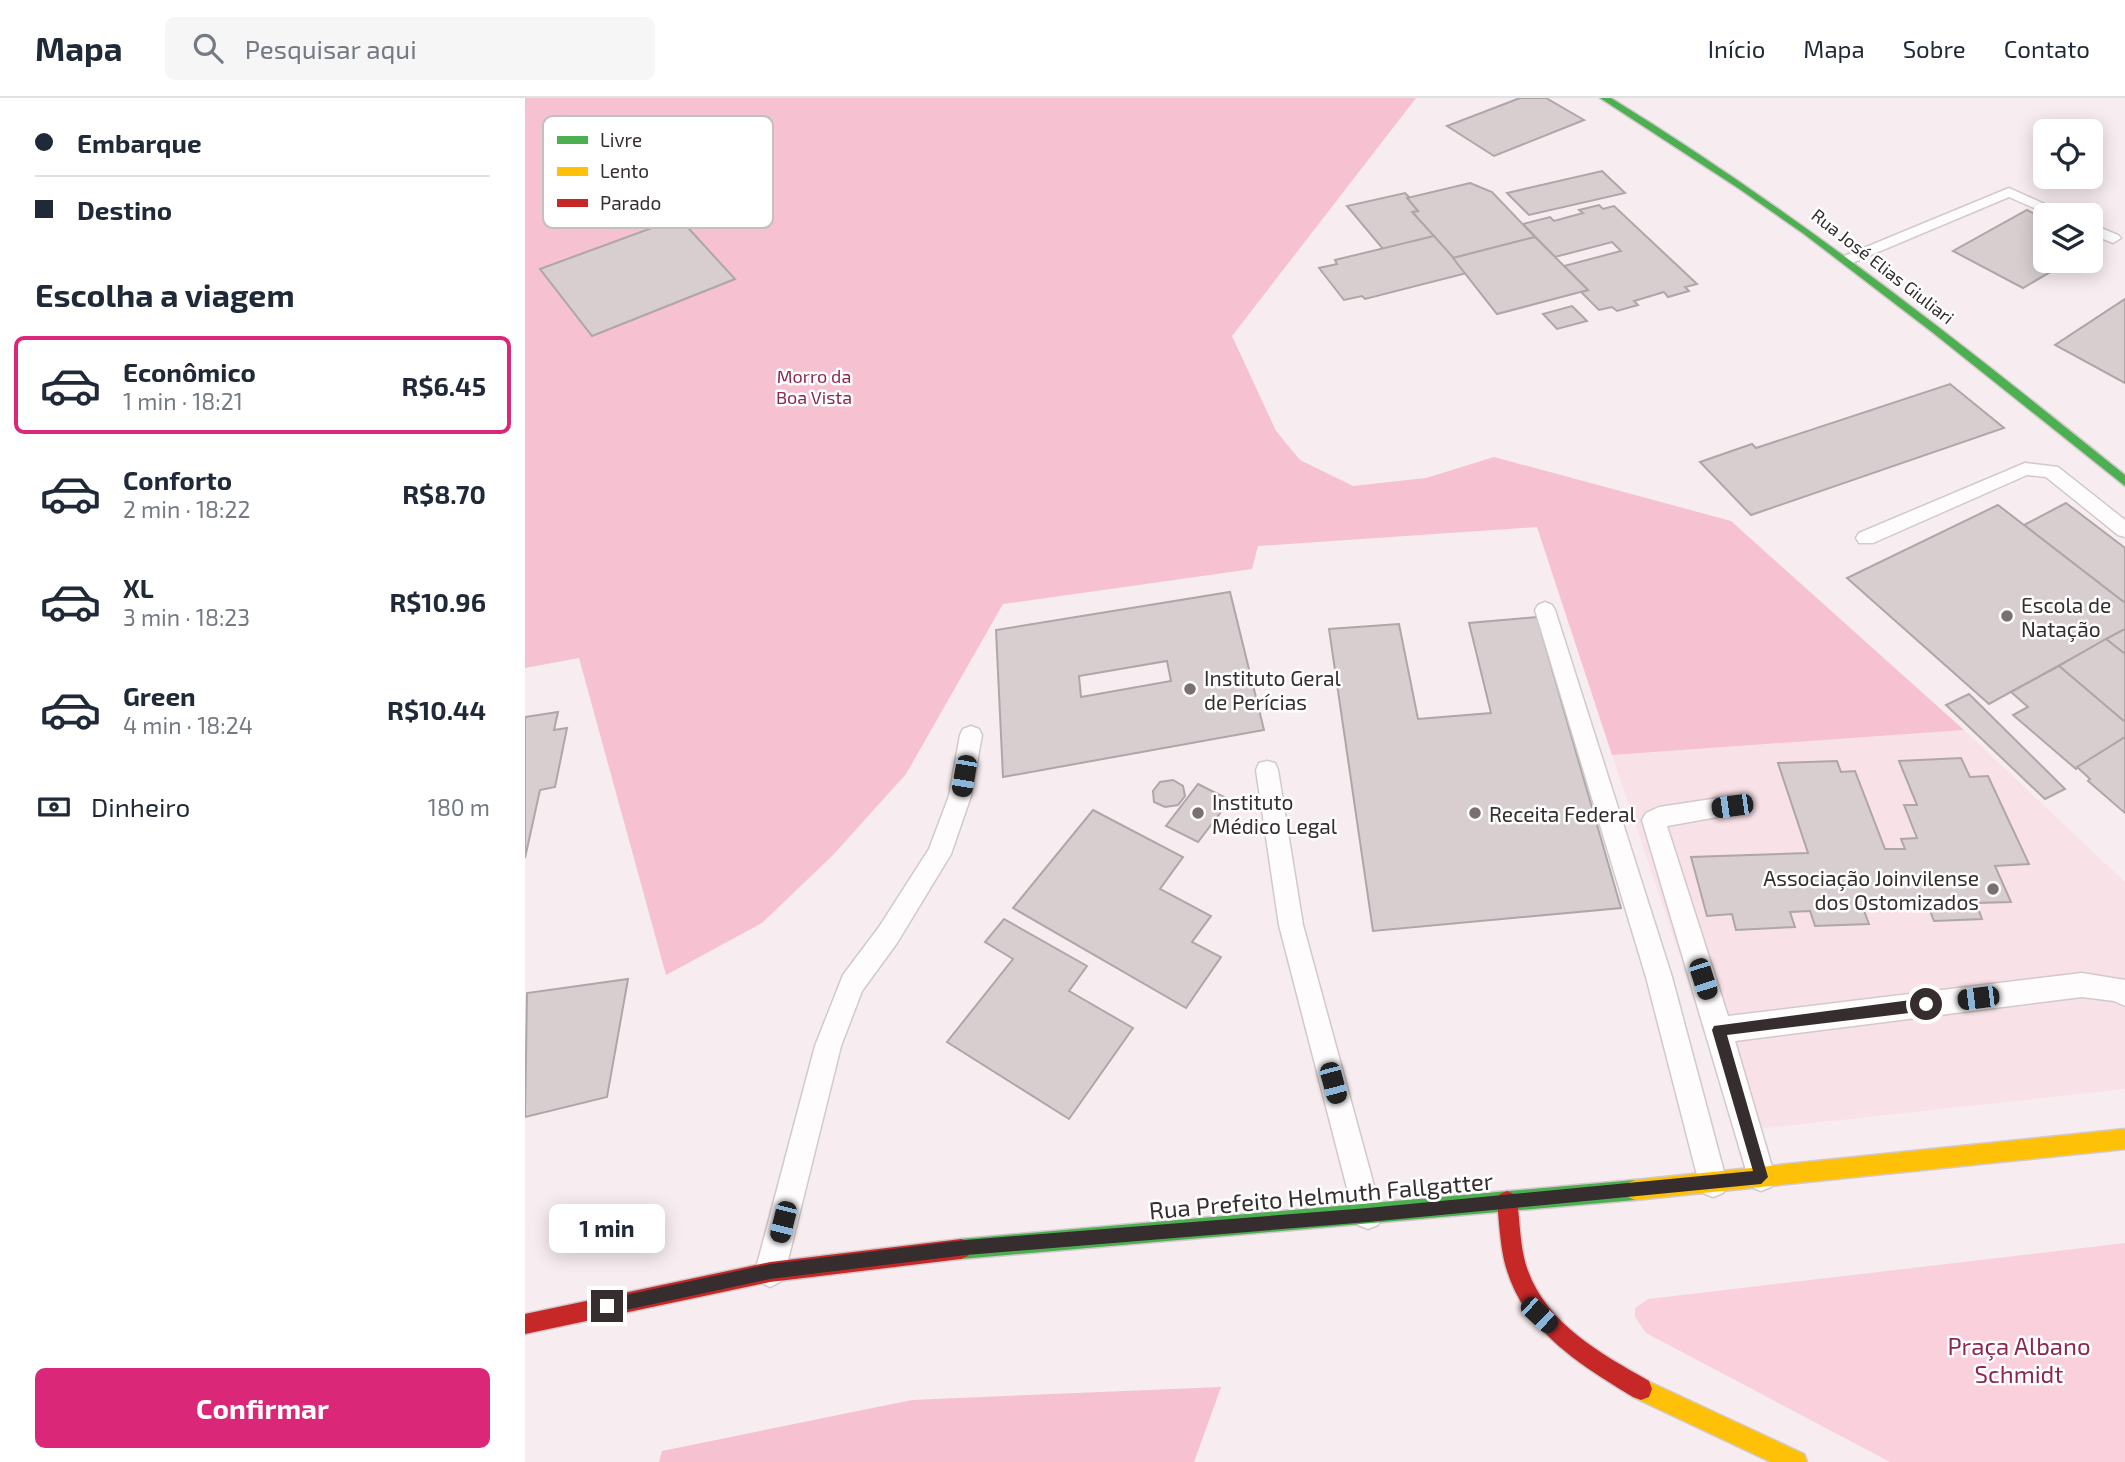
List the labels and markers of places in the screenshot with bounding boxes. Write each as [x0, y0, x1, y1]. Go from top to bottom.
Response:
place label: Escola de Natação [2021, 592, 2111, 643]
marker: Escola de Natação [1999, 608, 2015, 624]
place label: Instituto Geral de Perícias [1204, 665, 1342, 714]
marker: Instituto Geral de Perícias [1182, 681, 1198, 697]
place label: Instituto Médico Legal [1212, 789, 1338, 838]
place label: Receita Federal [1489, 801, 1636, 826]
marker: Instituto Médico Legal [1190, 805, 1206, 821]
marker: Receita Federal [1467, 805, 1483, 821]
place label: Associação Joinvilense dos Ostomizados [1763, 865, 1979, 914]
marker: Associação Joinvilense dos Ostomizados [1985, 881, 2001, 897]

